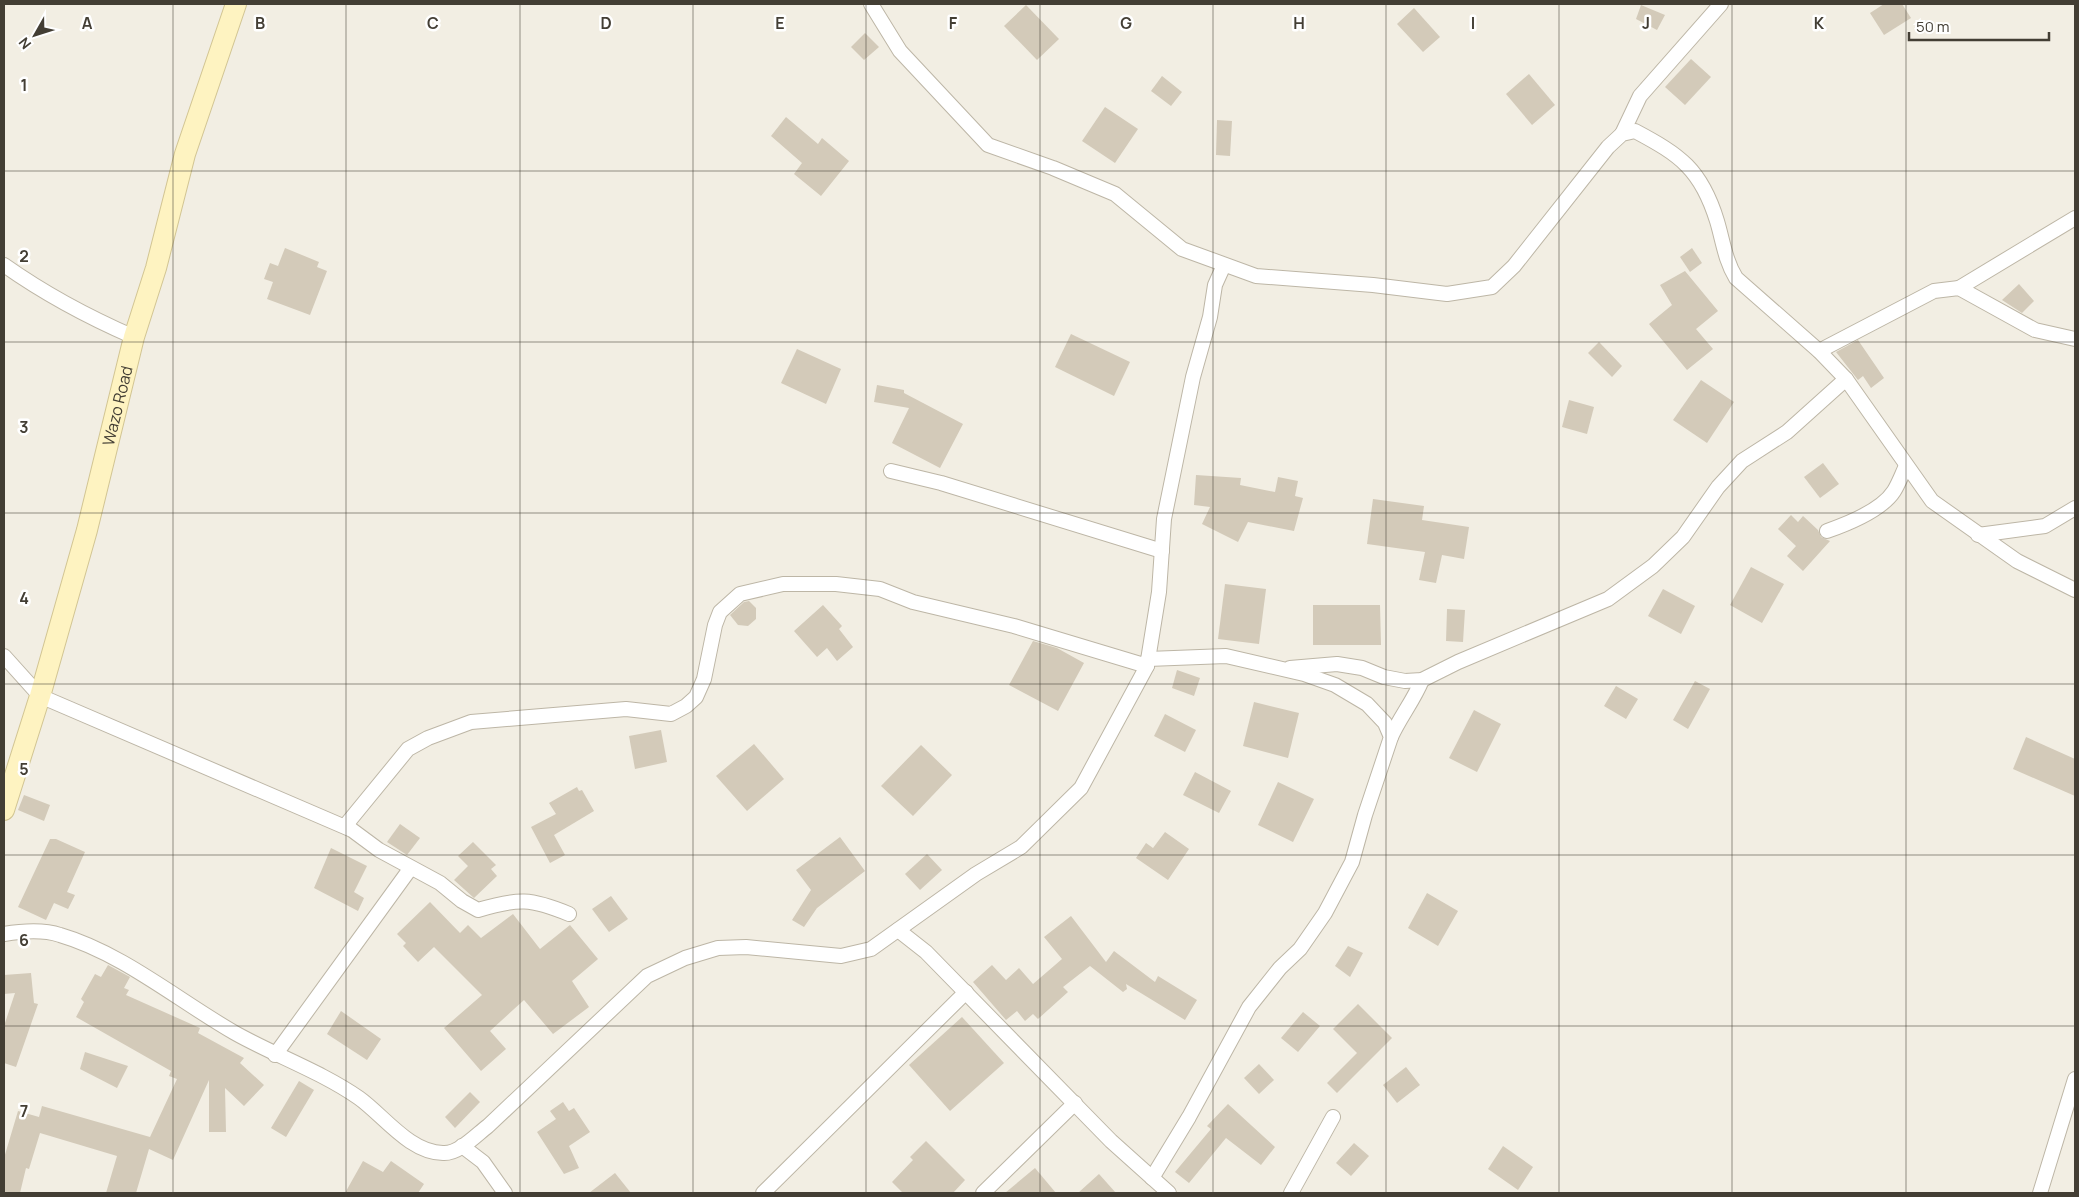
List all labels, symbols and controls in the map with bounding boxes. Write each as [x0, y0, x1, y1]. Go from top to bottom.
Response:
north arrow [10, 10, 60, 60]
scale bar [1909, 10, 2049, 42]
text: A [82, 12, 93, 34]
text: B [255, 12, 265, 34]
text: C [427, 12, 439, 34]
text: D [600, 12, 612, 34]
text: E [775, 12, 785, 34]
text: F [949, 12, 958, 34]
text: G [1120, 12, 1132, 34]
text: H [1293, 12, 1305, 34]
text: I [1471, 12, 1475, 34]
text: J [1642, 12, 1650, 34]
text: K [1814, 12, 1825, 34]
text: 50 m [1916, 16, 1950, 37]
text: N [14, 34, 35, 53]
text: 1 [20, 74, 28, 96]
text: 2 [19, 245, 29, 267]
street label: Wazo Road [97, 363, 138, 448]
text: 3 [19, 416, 29, 438]
text: 4 [19, 587, 29, 609]
text: 5 [19, 758, 29, 780]
text: 6 [19, 929, 29, 951]
text: 7 [20, 1100, 28, 1122]

